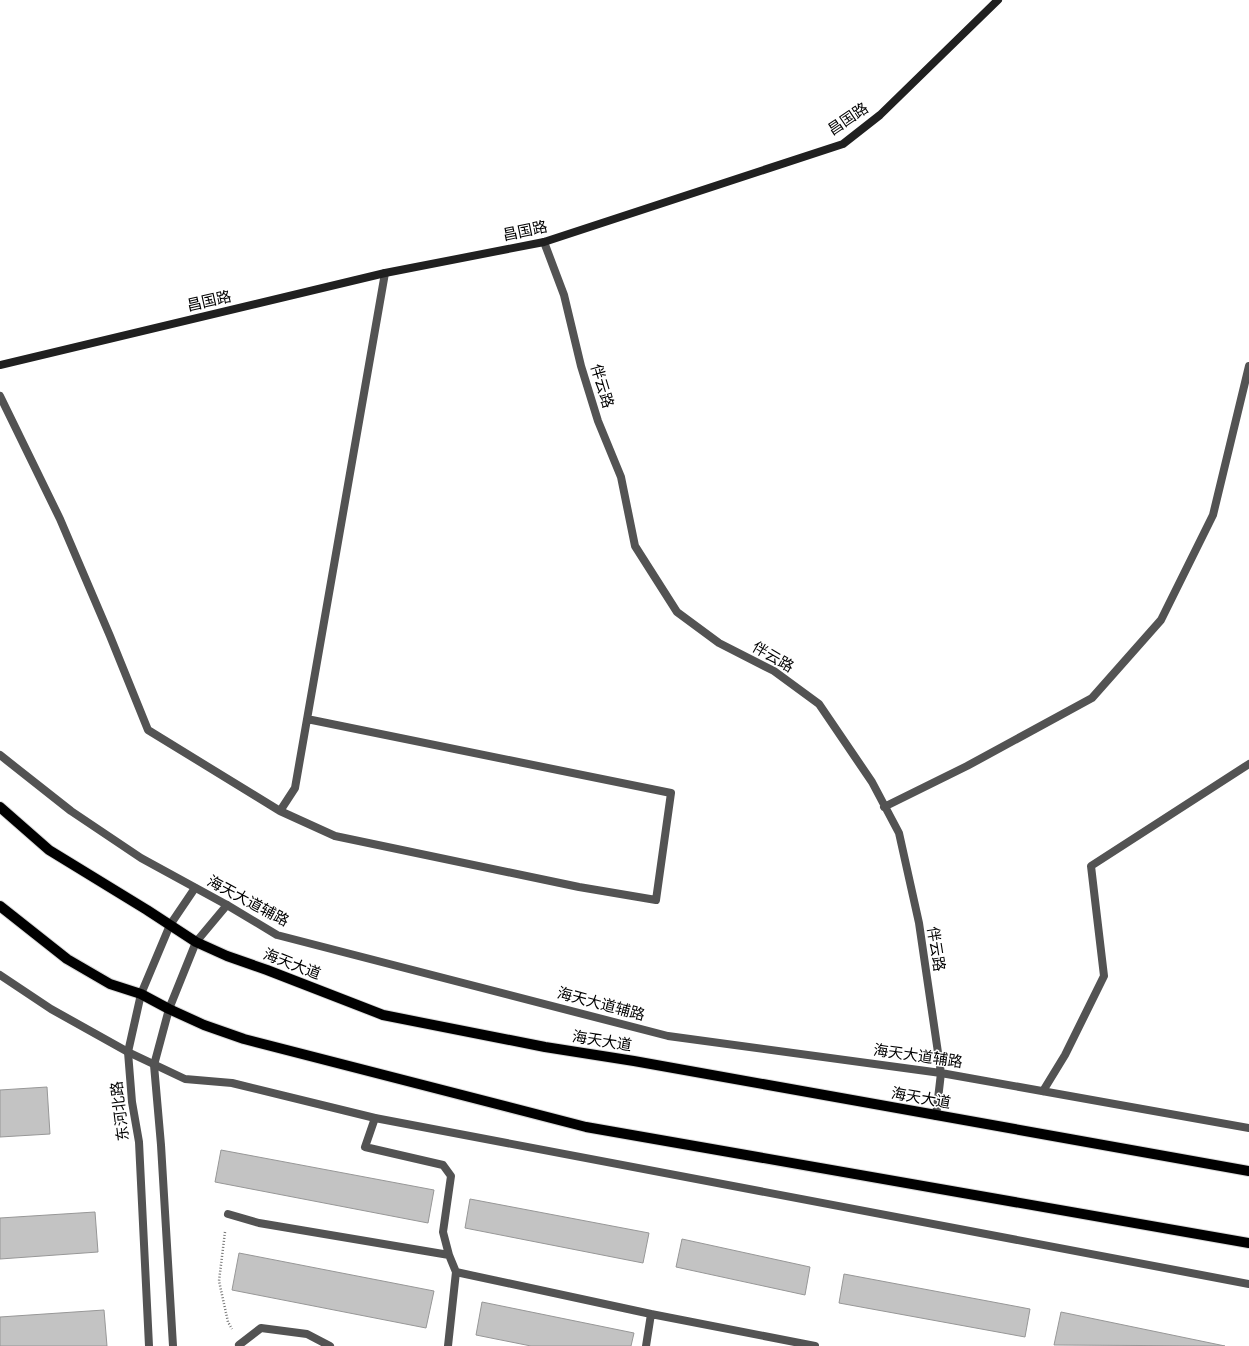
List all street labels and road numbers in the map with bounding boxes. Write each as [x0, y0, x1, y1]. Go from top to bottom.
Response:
street label: 昌国路 [824, 98, 872, 139]
street label: 昌国路 [501, 217, 549, 244]
street label: 昌国路 [185, 286, 233, 315]
street label: 伴云路 [587, 362, 618, 410]
street label: 伴云路 [749, 637, 797, 676]
street label: 海天大道辅路 [204, 871, 292, 930]
street label: 伴云路 [924, 925, 949, 973]
street label: 海天大道 [261, 944, 324, 983]
street label: 海天大道辅路 [555, 983, 647, 1024]
street label: 海天大道 [571, 1026, 633, 1055]
street label: 海天大道辅路 [872, 1040, 964, 1071]
street label: 东河北路 [106, 1080, 133, 1142]
street label: 海天大道 [890, 1083, 952, 1112]

